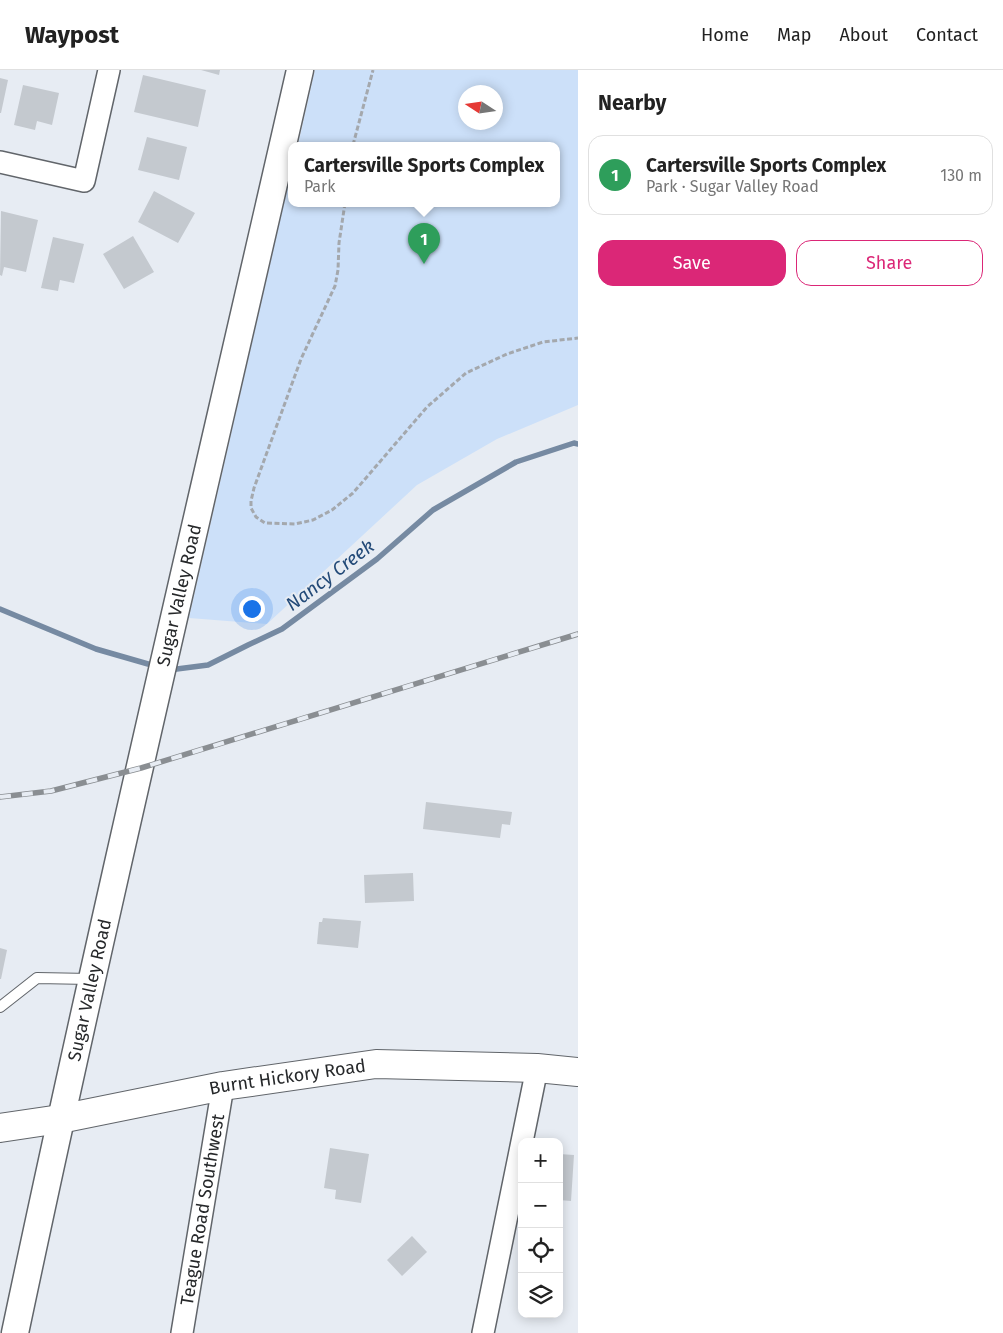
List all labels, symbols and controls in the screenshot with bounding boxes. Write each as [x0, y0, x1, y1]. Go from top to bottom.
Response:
text: Waypost [25, 21, 119, 49]
text: Home [701, 24, 749, 46]
text: Map [777, 24, 811, 46]
text: About [839, 24, 888, 46]
text: Contact [916, 24, 978, 46]
north arrow [458, 85, 503, 130]
text: Nearby [598, 90, 666, 116]
popup [288, 142, 560, 207]
text: Cartersville Sports Complex [304, 154, 544, 177]
text: Cartersville Sports Complex [646, 154, 886, 177]
text: 1 [611, 166, 619, 185]
text: 130 m [940, 166, 982, 185]
text: Park [304, 177, 335, 196]
text: Park · Sugar Valley Road [646, 177, 819, 196]
pin: 1 [408, 223, 440, 264]
button: Save [598, 240, 786, 286]
button: Share [796, 240, 983, 286]
street label: Sugar Valley Road [152, 522, 206, 668]
water label: Nancy Creek [281, 534, 379, 616]
your location [239, 596, 265, 622]
street label: Sugar Valley Road [63, 917, 116, 1063]
street label: Burnt Hickory Road [207, 1055, 367, 1100]
street label: Teague Road Southwest [176, 1112, 229, 1307]
map controls [518, 1138, 563, 1318]
button: + [518, 1138, 563, 1183]
button: − [518, 1183, 563, 1228]
button: locate [518, 1228, 563, 1273]
button: layers [518, 1273, 563, 1318]

